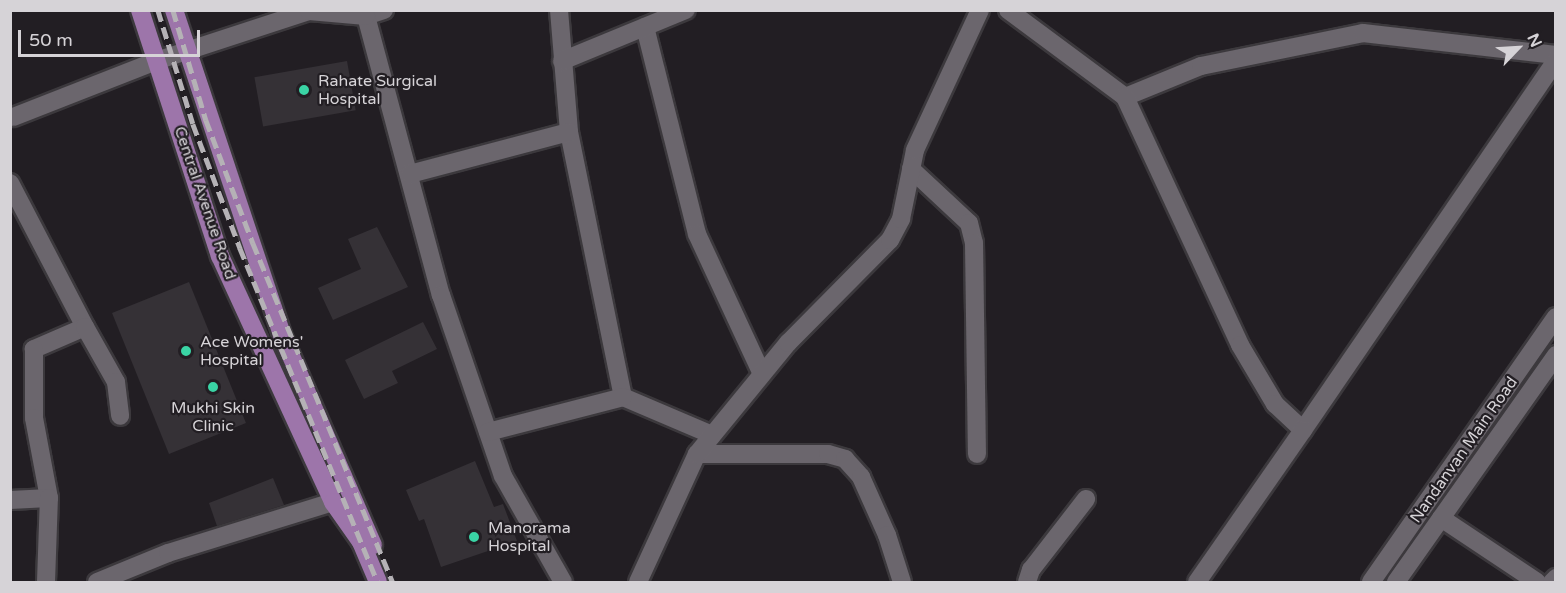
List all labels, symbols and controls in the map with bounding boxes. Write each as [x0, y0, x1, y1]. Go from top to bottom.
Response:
scale bar [21, 18, 202, 56]
north arrow [1488, 18, 1548, 78]
text: 50 m [29, 29, 73, 51]
text: N [1523, 30, 1546, 50]
place label: Rahate Surgical Hospital [318, 71, 437, 109]
marker: Rahate Surgical Hospital [295, 81, 313, 99]
street label: Central Avenue Road [170, 124, 240, 282]
place label: Ace Womens' Hospital [200, 332, 303, 370]
marker: Ace Womens' Hospital [177, 342, 195, 360]
street label: Nandanvan Main Road [1406, 373, 1522, 527]
marker: Mukhi Skin Clinic [204, 378, 222, 396]
place label: Mukhi Skin Clinic [171, 398, 255, 436]
place label: Manorama Hospital [488, 518, 571, 556]
marker: Manorama Hospital [465, 528, 483, 546]

